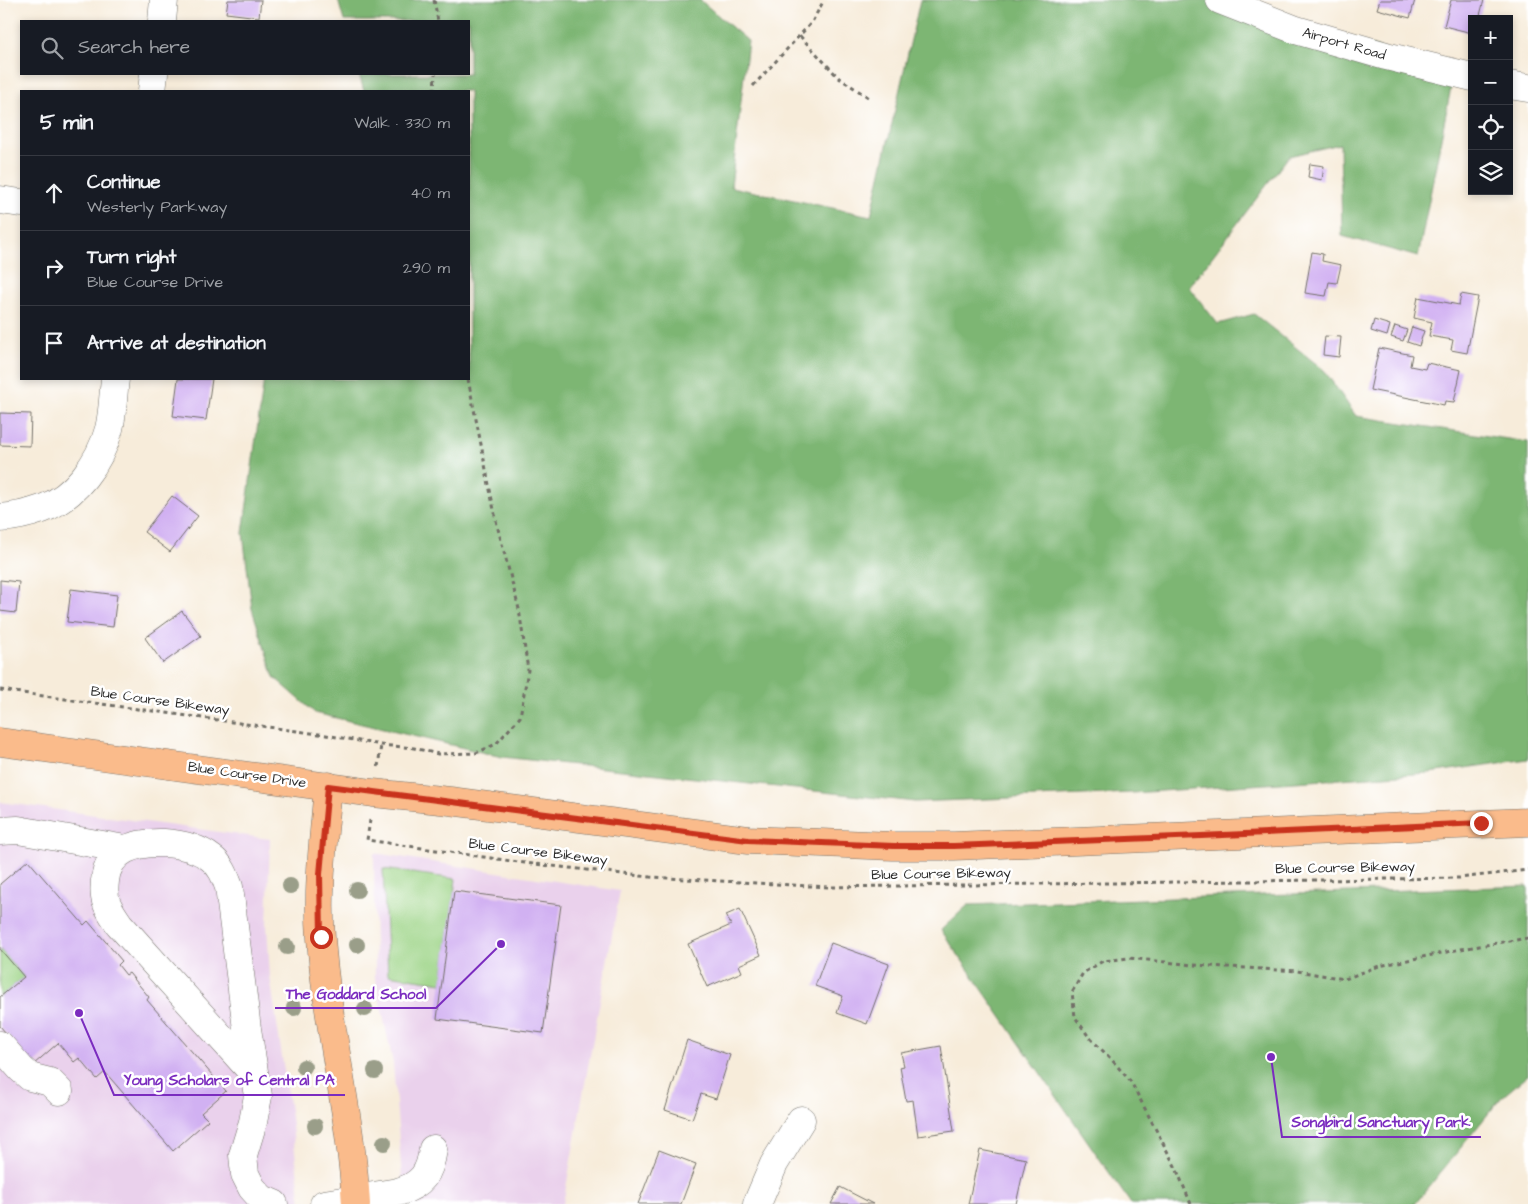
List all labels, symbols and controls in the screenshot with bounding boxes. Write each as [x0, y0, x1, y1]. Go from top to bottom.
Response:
map controls [1468, 15, 1513, 195]
button: + [1468, 15, 1513, 60]
search box [20, 20, 470, 75]
street label: Airport Road [1300, 23, 1388, 65]
icon: search [38, 34, 66, 62]
text: Search here [78, 34, 190, 61]
button: − [1468, 60, 1513, 105]
button: locate [1468, 105, 1513, 150]
text: 5 min [40, 108, 93, 137]
text: Walk · 330 m [354, 112, 450, 134]
button: layers [1468, 150, 1513, 195]
text: Continue [87, 169, 161, 196]
icon: ahead [40, 179, 68, 207]
text: 40 m [410, 182, 450, 204]
text: Westerly Parkway [87, 196, 227, 218]
text: Turn right [87, 244, 176, 271]
icon: right [40, 254, 68, 282]
text: 290 m [403, 257, 450, 279]
text: Blue Course Drive [87, 271, 223, 293]
icon: arrive [40, 329, 68, 357]
text: Arrive at destination [87, 330, 266, 357]
street label: Blue Course Bikeway [89, 681, 231, 721]
street label: Blue Course Drive [187, 757, 308, 793]
route end [1470, 812, 1493, 835]
street label: Blue Course Bikeway [467, 834, 609, 870]
street label: Blue Course Bikeway [1275, 857, 1415, 879]
street label: Blue Course Bikeway [871, 863, 1011, 885]
route start [310, 926, 333, 949]
callout: The Goddard School [275, 978, 436, 1008]
text: The Goddard School [285, 984, 427, 1005]
callout: Young Scholars of Central PA [114, 1065, 345, 1095]
text: Young Scholars of Central PA [123, 1070, 335, 1093]
callout: Songbird Sanctuary Park [1282, 1107, 1481, 1137]
text: Songbird Sanctuary Park [1291, 1112, 1471, 1135]

